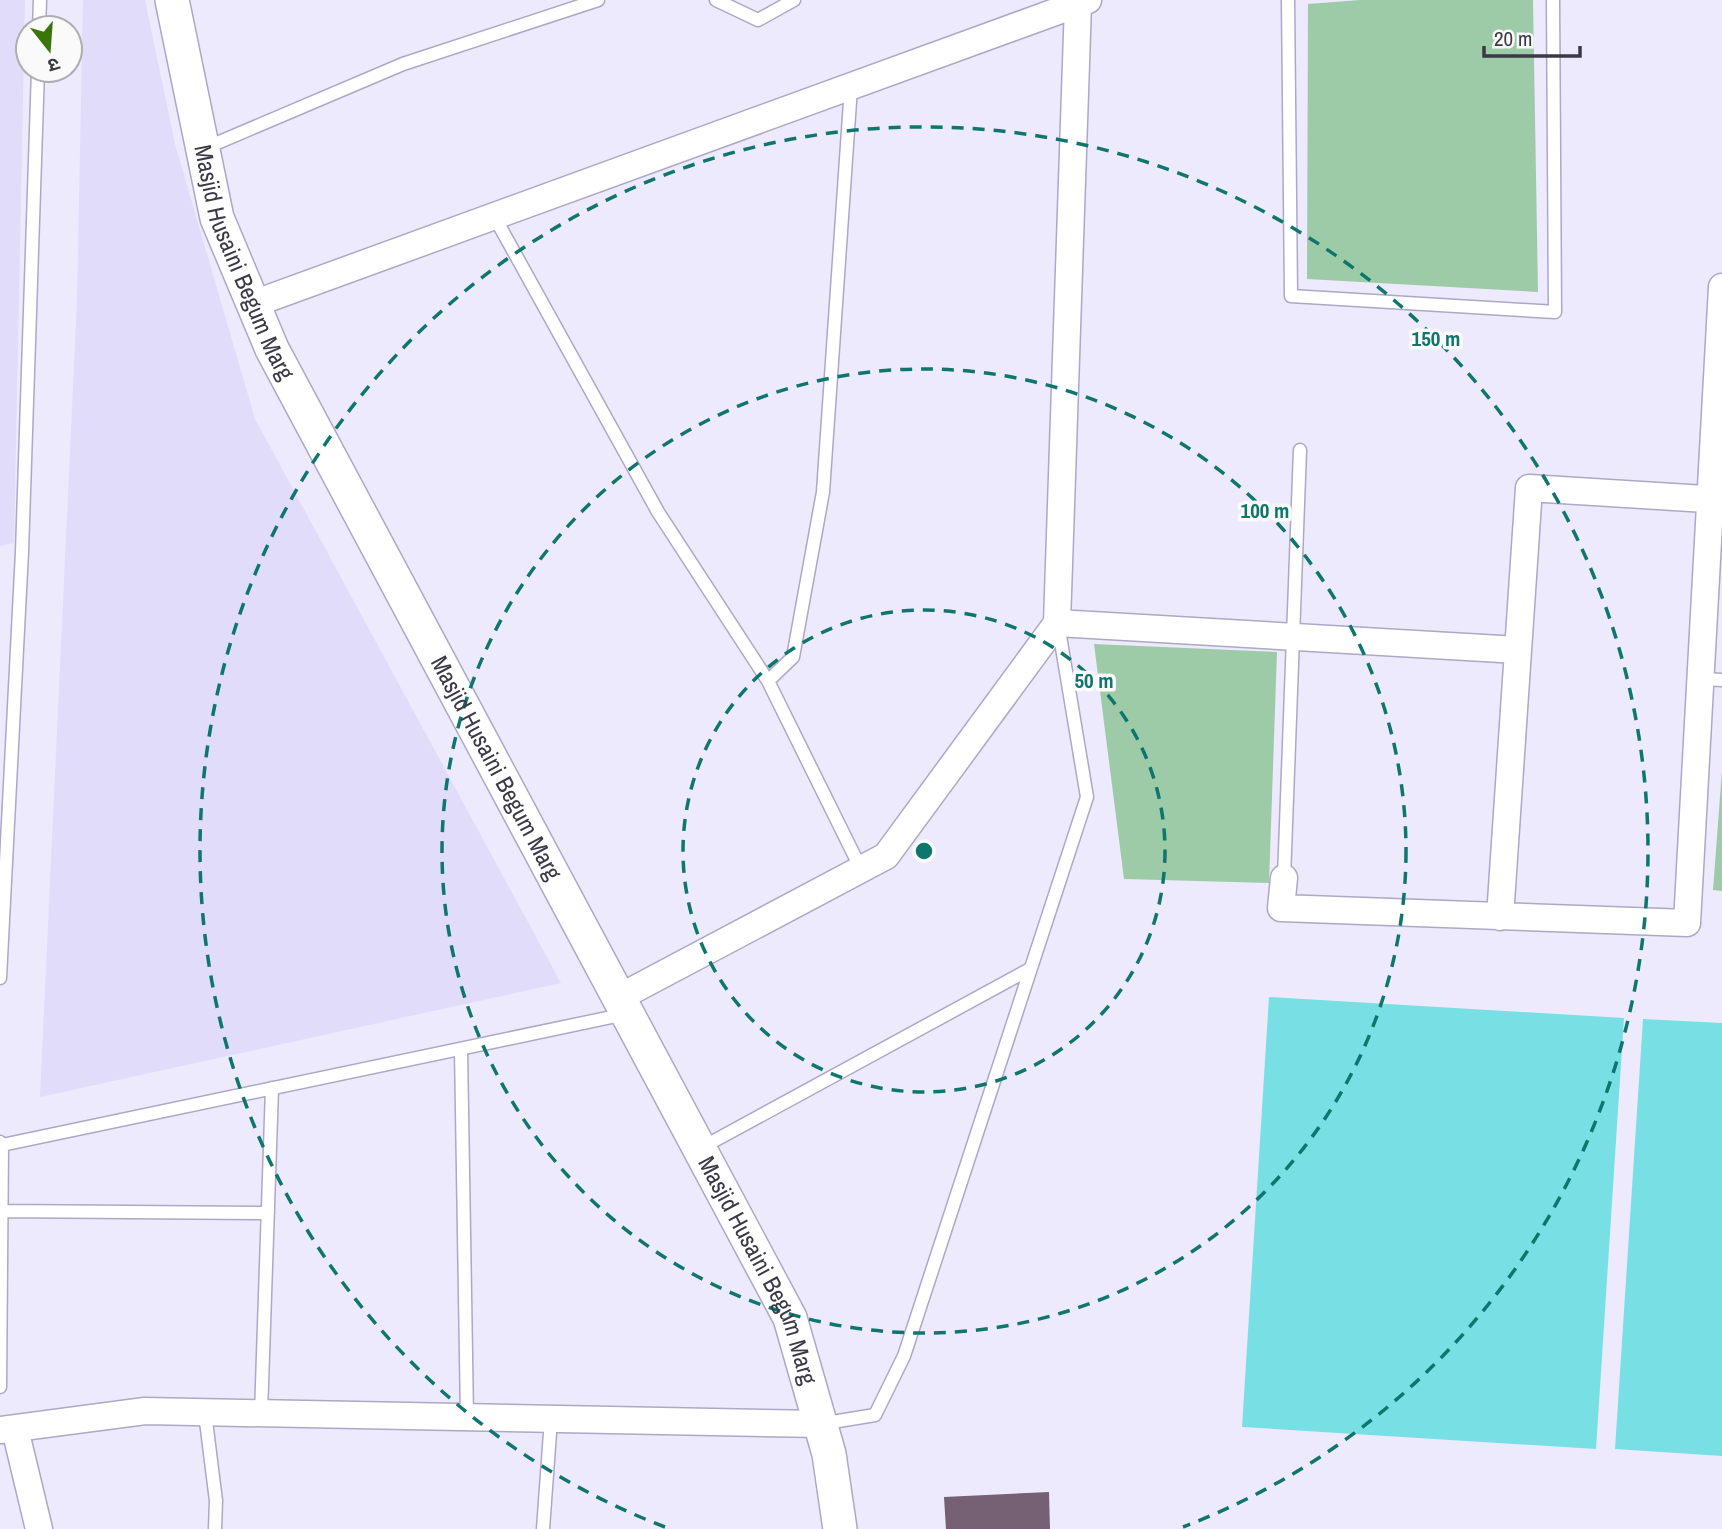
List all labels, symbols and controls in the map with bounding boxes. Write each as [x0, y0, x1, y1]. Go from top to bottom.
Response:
north arrow [14, 14, 84, 84]
scale bar [1484, 14, 1580, 58]
text: 20 m [1494, 24, 1532, 53]
text: उ [44, 51, 63, 80]
street label: Masjid Husaini Begum Marg [187, 142, 303, 385]
text: 150 m [1412, 324, 1460, 353]
text: 100 m [1241, 496, 1289, 525]
street label: Masjid Husaini Begum Marg [424, 650, 570, 885]
text: 50 m [1074, 666, 1114, 695]
centre of rings [912, 839, 936, 863]
street label: Masjid Husaini Begum Marg [691, 1150, 825, 1388]

